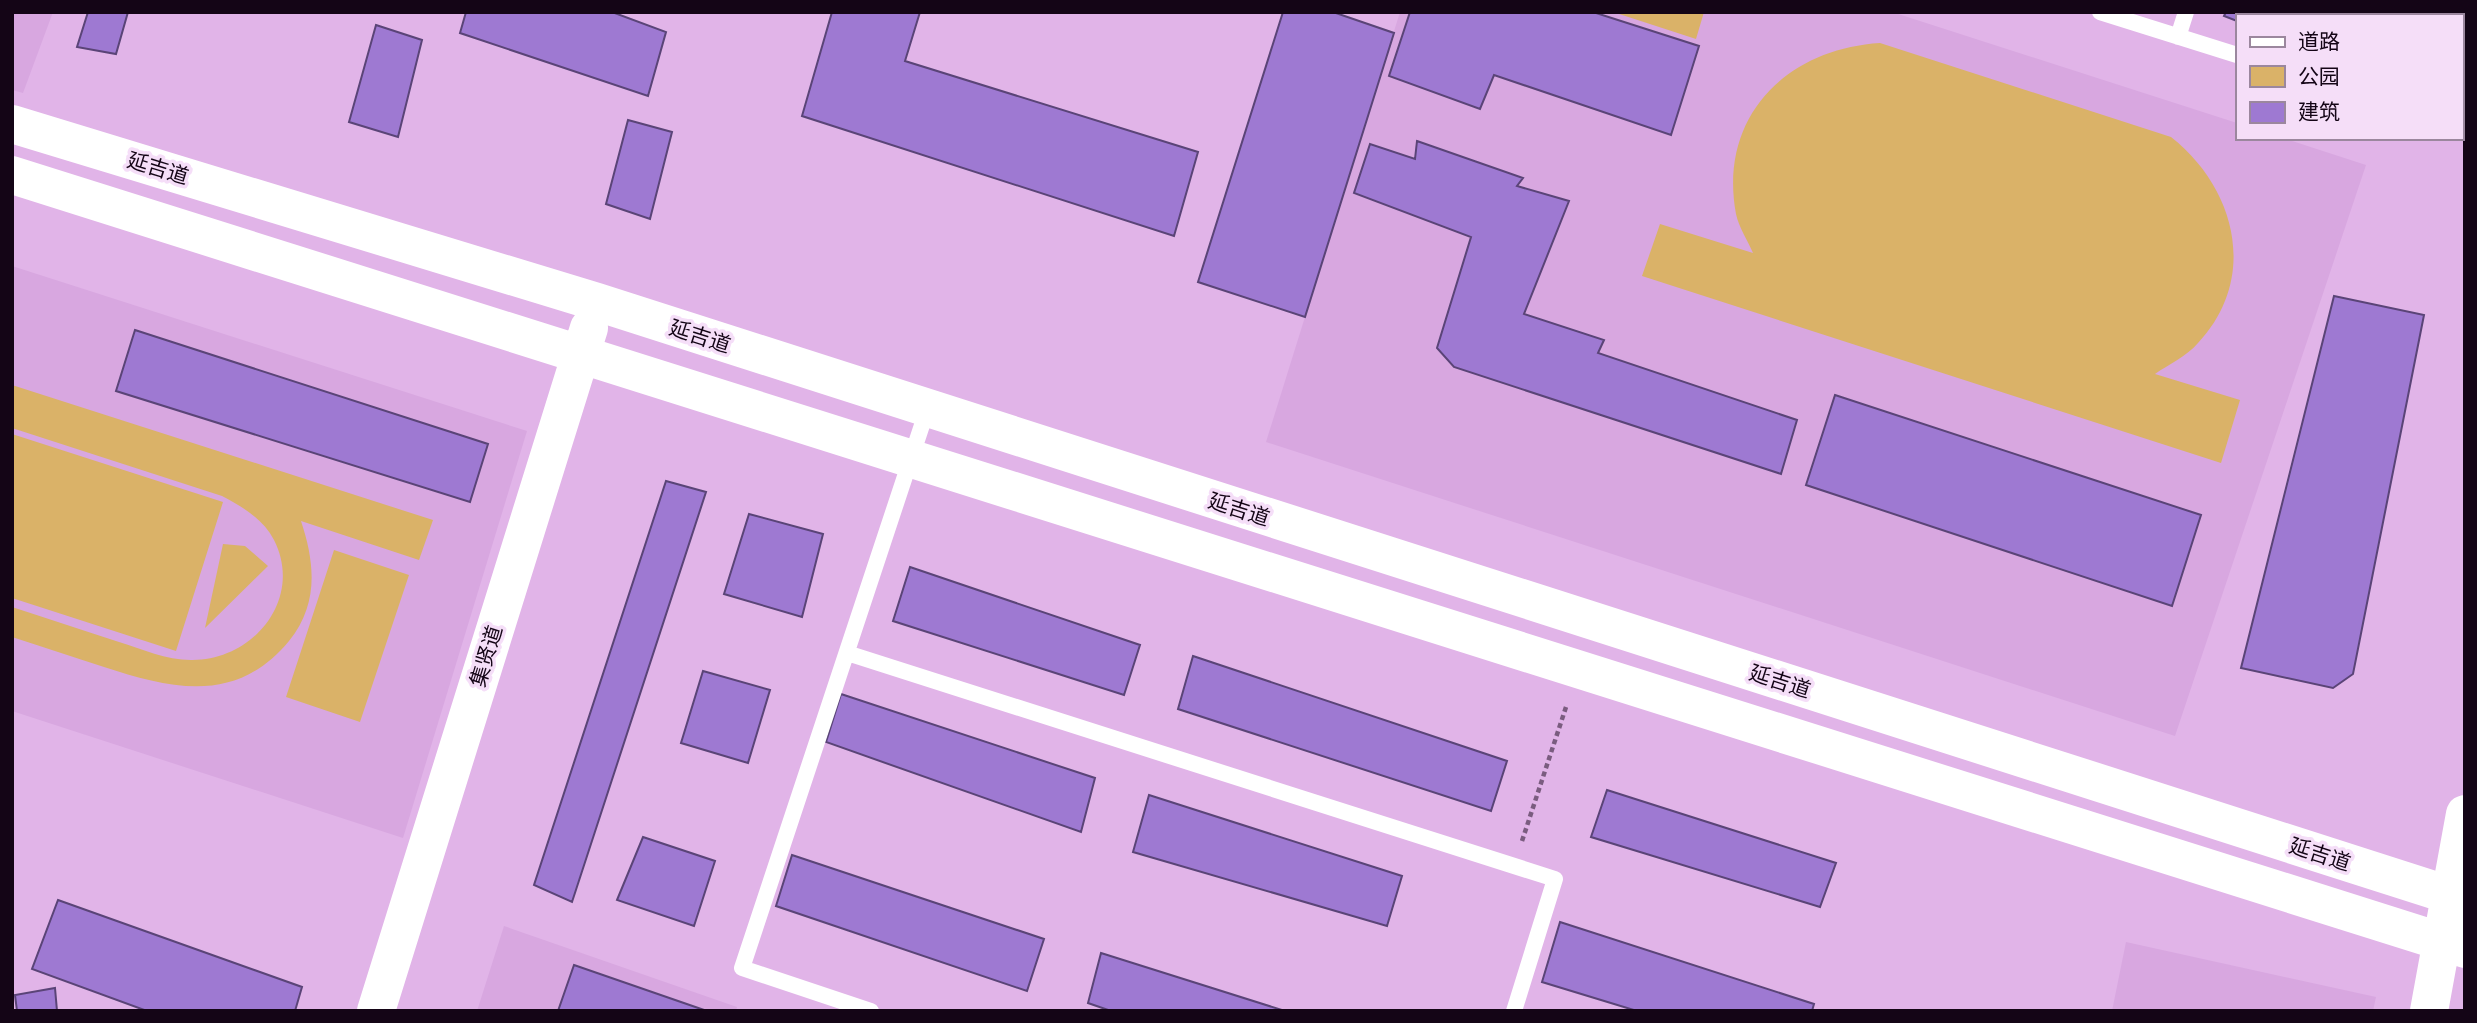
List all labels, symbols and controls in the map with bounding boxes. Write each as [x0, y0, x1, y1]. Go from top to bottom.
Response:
legend [2236, 14, 2463, 140]
text: 道路 [2298, 30, 2340, 53]
text: 公园 [2298, 65, 2340, 88]
text: 建筑 [2298, 100, 2340, 123]
street label: 延吉道 [125, 148, 191, 188]
street label: 延吉道 [666, 315, 734, 357]
street label: 延吉道 [1205, 488, 1273, 530]
street label: 集贤道 [466, 623, 506, 689]
street label: 延吉道 [1746, 660, 1814, 702]
street label: 延吉道 [2286, 833, 2354, 875]

